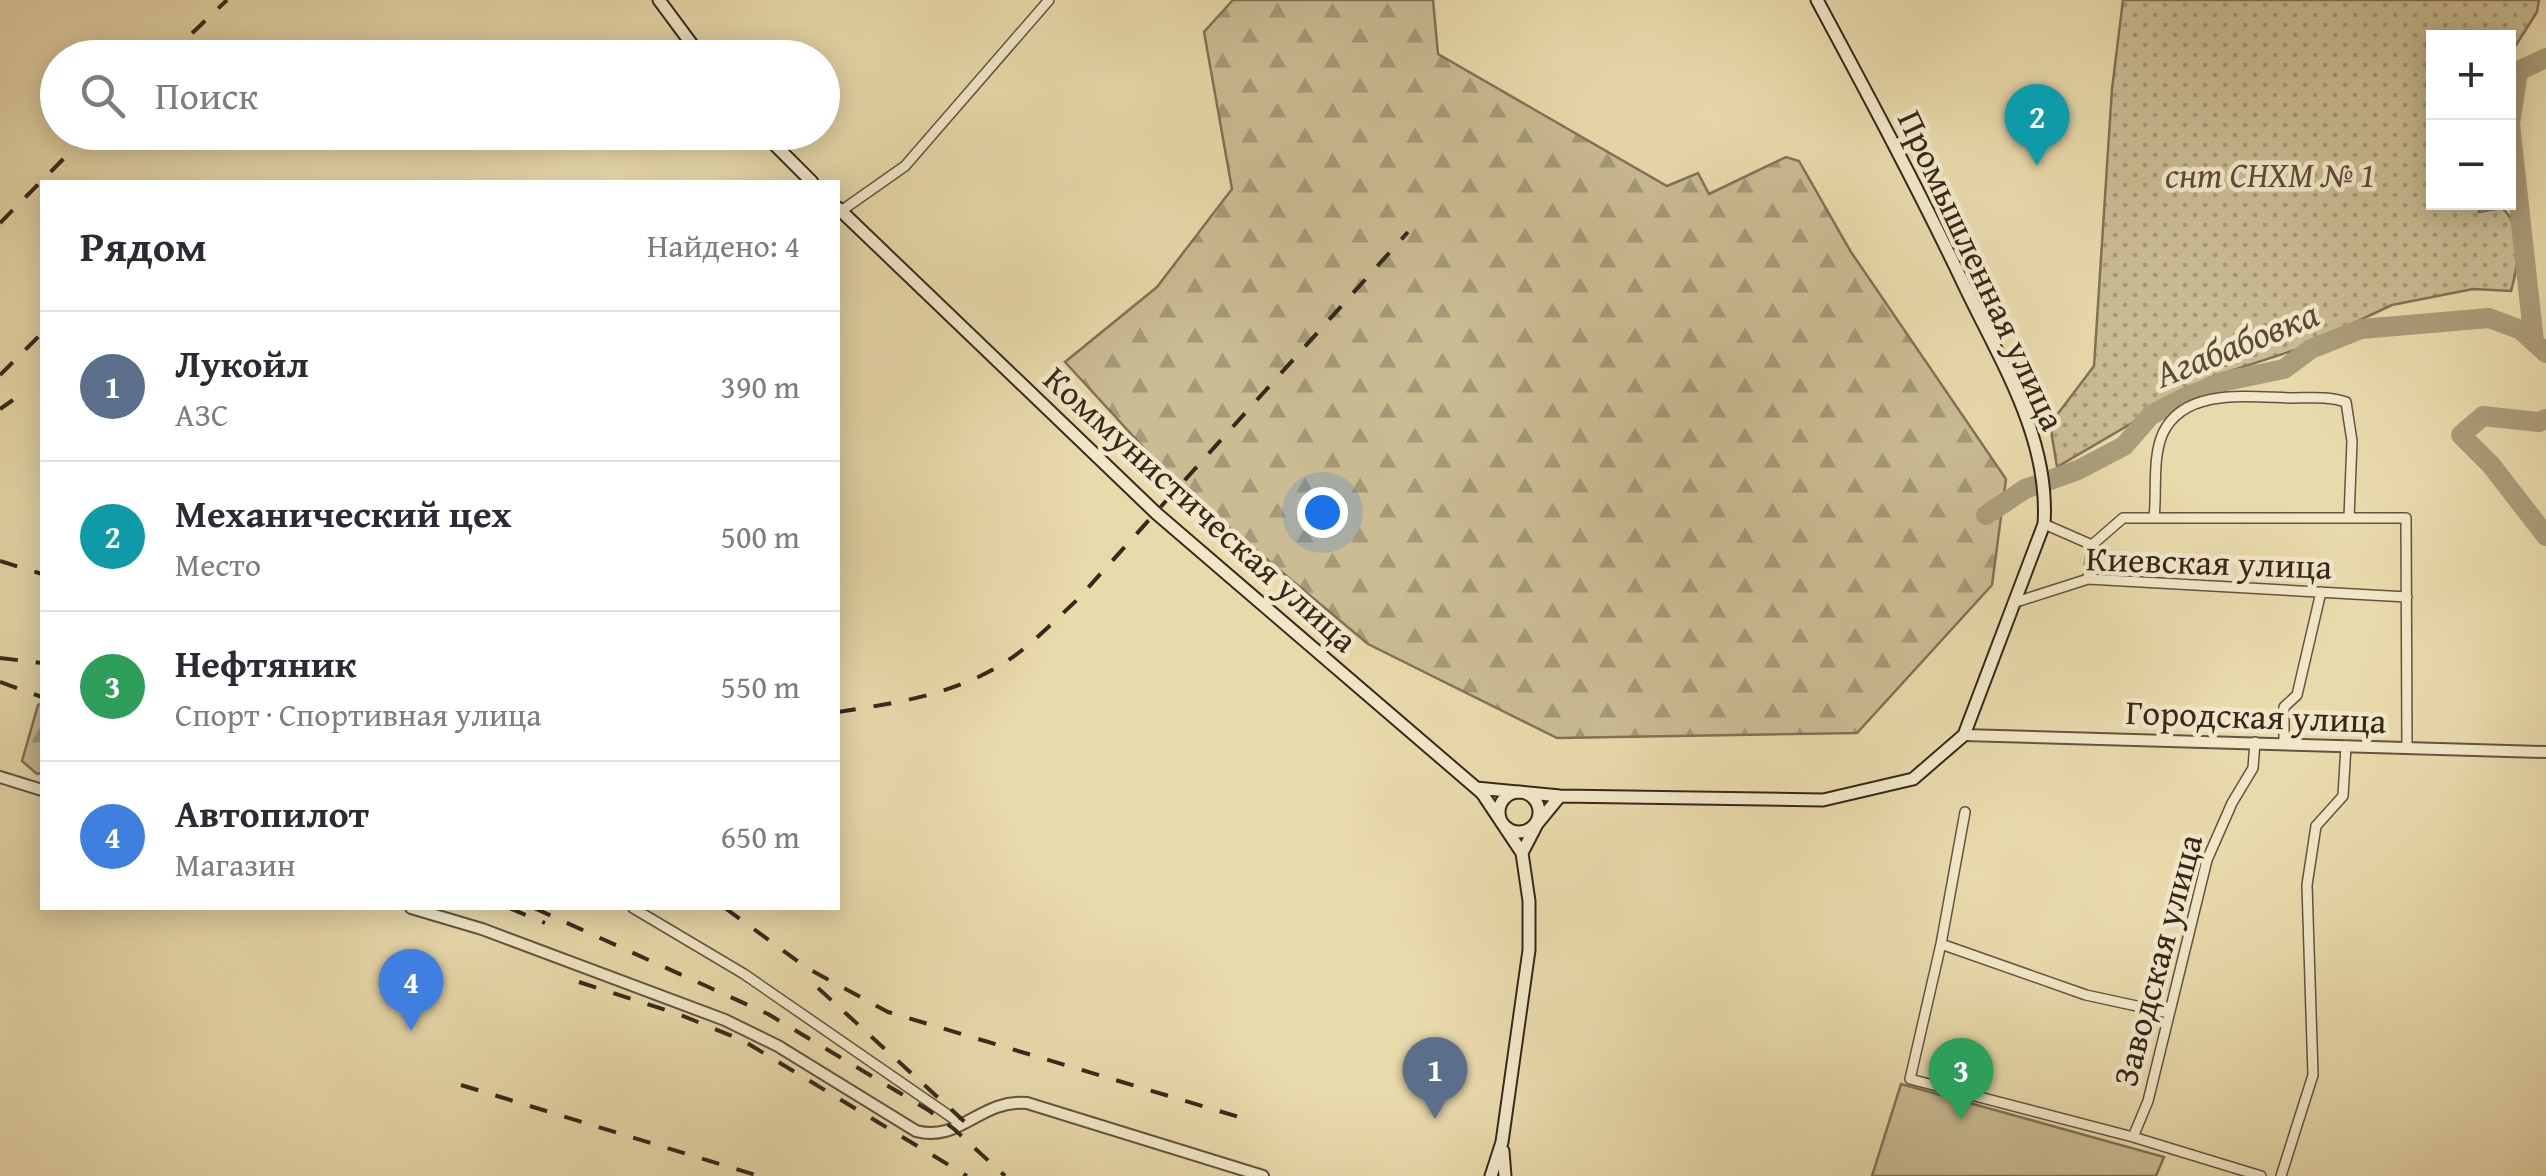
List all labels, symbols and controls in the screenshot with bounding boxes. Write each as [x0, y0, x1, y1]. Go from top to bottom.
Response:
map controls [2426, 30, 2516, 210]
button: + [2426, 30, 2516, 120]
search box [40, 40, 840, 150]
text: Поиск [155, 67, 258, 123]
icon: search [75, 68, 130, 123]
pin: 2 [2004, 84, 2070, 166]
street label: Промышленная улица [1885, 101, 2079, 439]
button: − [2426, 120, 2516, 210]
park label: снт СНХМ № 1 [2165, 149, 2375, 200]
text: Рядом [80, 215, 207, 276]
text: Найдено: 4 [647, 222, 800, 269]
water label: Агабабовка [2145, 285, 2327, 402]
text: Лукойл [175, 335, 309, 391]
street label: Коммунистическая улица [1033, 354, 1370, 664]
text: 1 [104, 363, 121, 410]
text: 390 m [721, 363, 800, 410]
text: АЗС [175, 391, 228, 438]
text: Механический цех [175, 485, 512, 541]
your location [1297, 487, 1348, 538]
text: 2 [104, 513, 121, 560]
text: 500 m [721, 513, 800, 560]
street label: Киевская улица [2085, 532, 2333, 592]
text: Место [175, 541, 261, 588]
text: Нефтяник [175, 635, 356, 691]
text: 3 [104, 663, 121, 710]
text: 550 m [721, 663, 800, 710]
street label: Городская улица [2125, 686, 2388, 746]
text: Спорт · Спортивная улица [175, 691, 541, 738]
text: Автопилот [175, 785, 369, 841]
text: 4 [104, 813, 121, 860]
text: 650 m [721, 813, 800, 860]
street label: Заводская улица [2099, 828, 2215, 1092]
text: Магазин [175, 841, 296, 888]
pin: 4 [378, 948, 444, 1031]
pin: 1 [1402, 1036, 1468, 1119]
pin: 3 [1928, 1038, 1994, 1120]

